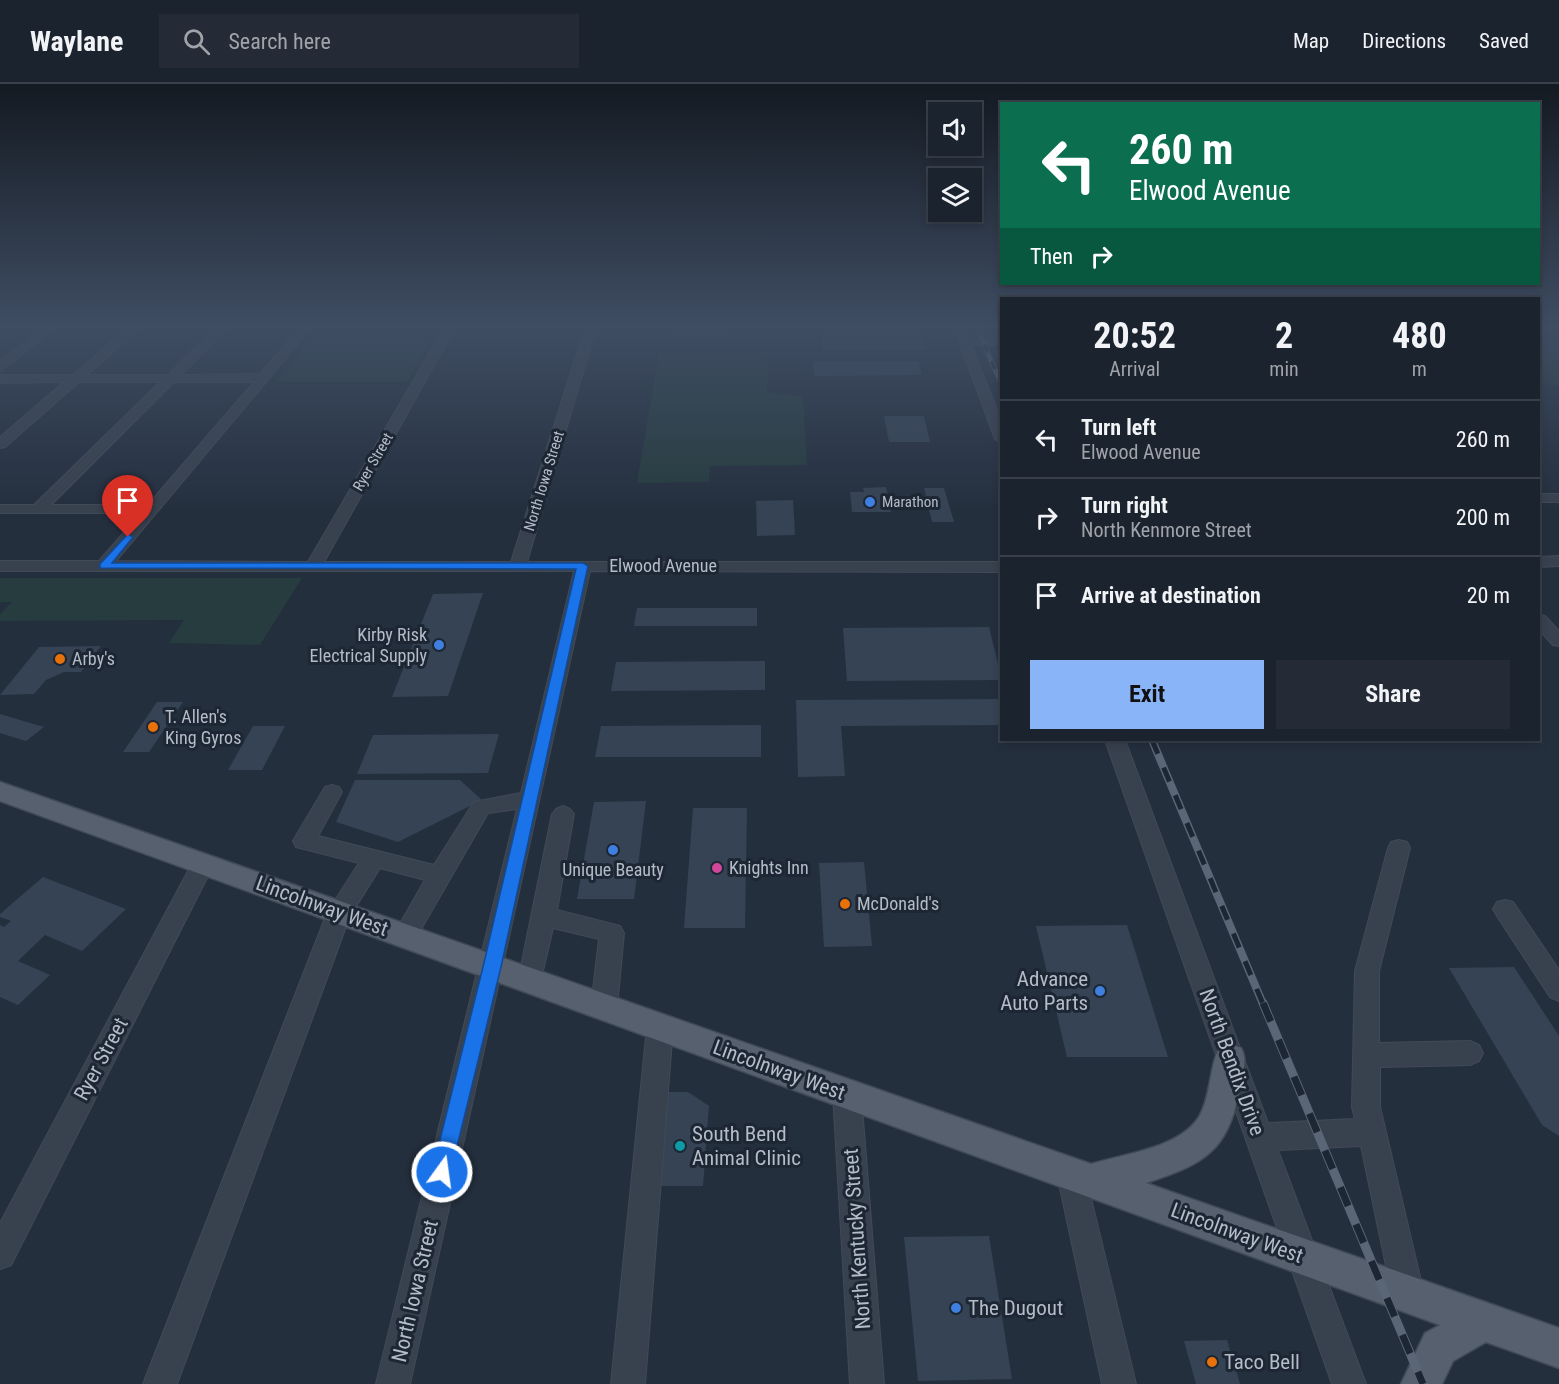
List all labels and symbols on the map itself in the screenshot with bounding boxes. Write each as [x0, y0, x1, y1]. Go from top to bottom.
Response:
street label: North Iowa Street [520, 429, 568, 533]
street label: Ryer Street [349, 430, 397, 494]
pin [102, 475, 153, 537]
place label: Marathon [882, 493, 938, 511]
marker: Marathon [863, 495, 877, 509]
street label: Elwood Avenue [609, 555, 717, 576]
place label: Kirby Risk Electrical Supply [310, 624, 427, 666]
marker: Kirby Risk Electrical Supply [432, 638, 446, 652]
place label: Arby's [72, 648, 115, 669]
marker: Arby's [53, 652, 67, 666]
place label: T. Allen's King Gyros [165, 706, 241, 748]
marker: T. Allen's King Gyros [146, 720, 160, 734]
marker: Unique Beauty [606, 843, 620, 857]
place label: Knights Inn [729, 857, 809, 878]
place label: Unique Beauty [562, 859, 664, 880]
marker: Knights Inn [710, 861, 724, 875]
street label: Lincolnway West [253, 871, 391, 941]
place label: McDonald's [857, 893, 939, 914]
marker: McDonald's [838, 897, 852, 911]
place label: Advance Auto Parts [1000, 967, 1088, 1015]
marker: Advance Auto Parts [1093, 984, 1107, 998]
street label: North Bendix Drive [1194, 985, 1270, 1139]
street label: Ryer Street [69, 1014, 133, 1104]
street label: Lincolnway West [710, 1035, 848, 1105]
place label: South Bend Animal Clinic [692, 1122, 801, 1170]
marker: South Bend Animal Clinic [673, 1139, 687, 1153]
position arrow [410, 1140, 474, 1204]
street label: North Kentucky Street [839, 1148, 875, 1330]
street label: Lincolnway West [1168, 1198, 1306, 1268]
street label: North Iowa Street [387, 1218, 443, 1364]
place label: The Dugout [968, 1296, 1063, 1320]
marker: The Dugout [949, 1301, 963, 1315]
place label: Taco Bell [1224, 1350, 1300, 1374]
marker: Taco Bell [1205, 1355, 1219, 1369]

